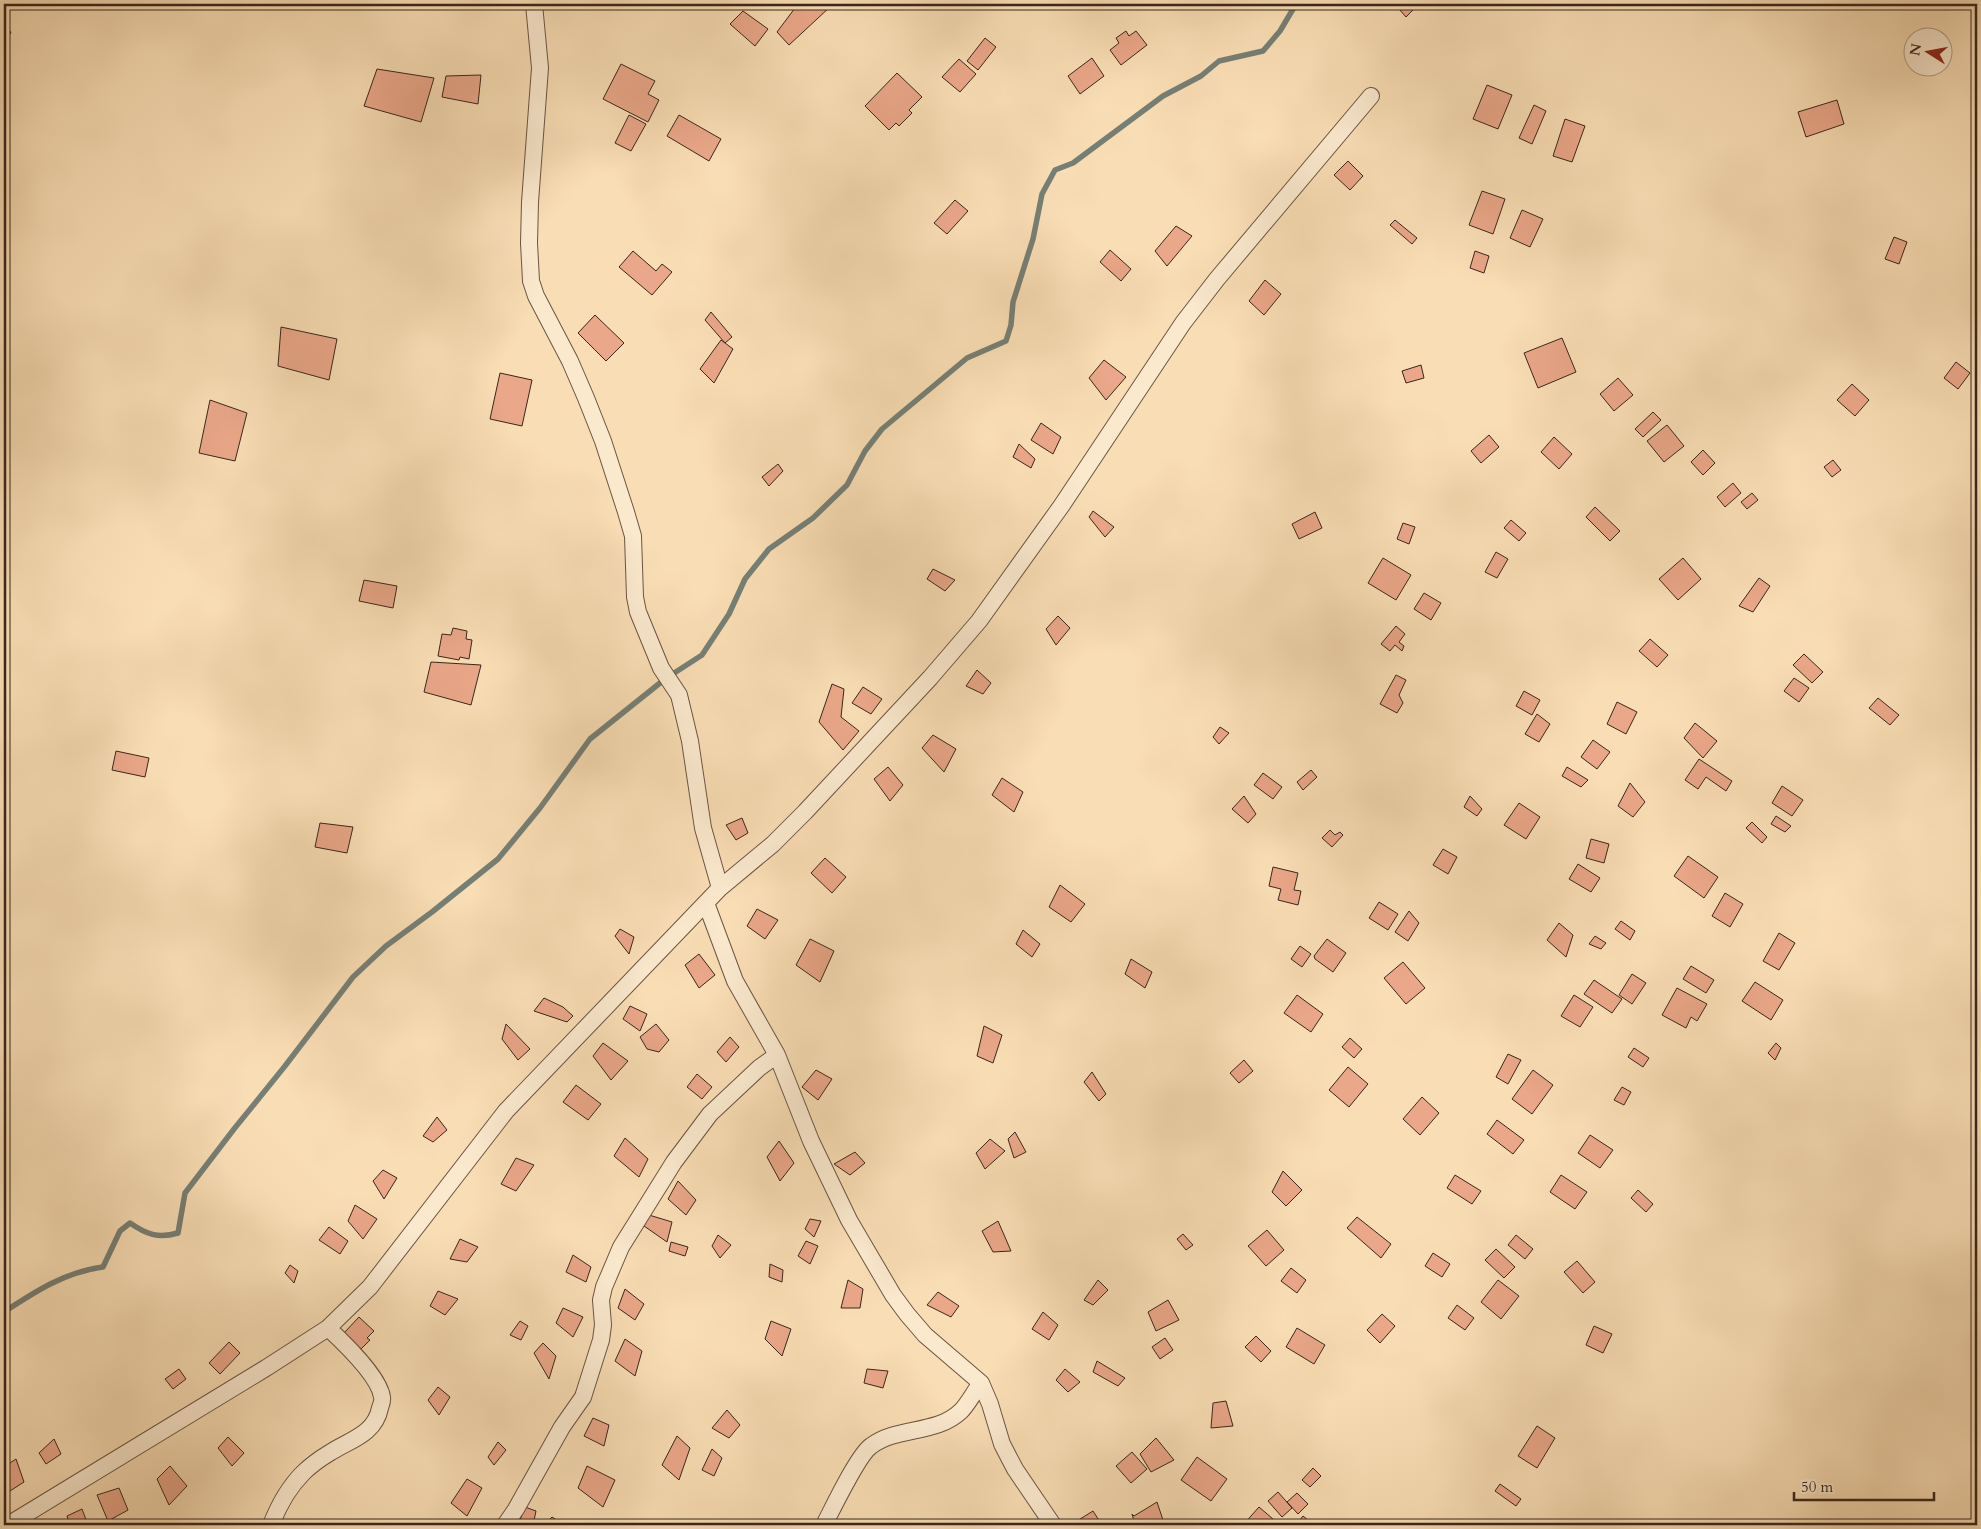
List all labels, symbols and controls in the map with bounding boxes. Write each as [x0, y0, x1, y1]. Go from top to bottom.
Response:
north arrow [1904, 28, 1954, 78]
text: N [1905, 42, 1926, 57]
scale bar [1794, 1469, 1934, 1501]
text: 50 m [1801, 1477, 1833, 1497]

